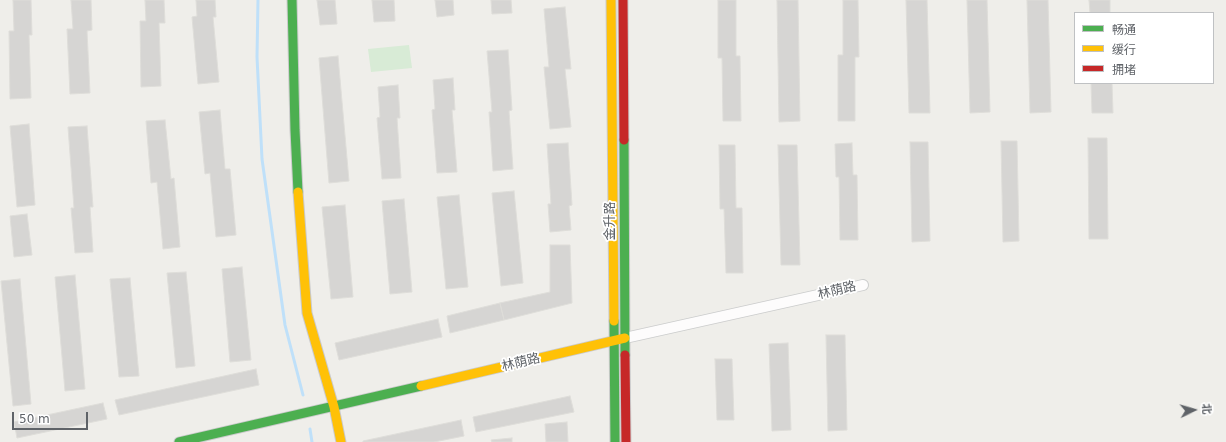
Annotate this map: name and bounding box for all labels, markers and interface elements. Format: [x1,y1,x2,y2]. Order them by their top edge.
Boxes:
legend [1074,12,1214,84]
text: 畅通 [1112,23,1136,37]
text: 缓行 [1112,43,1136,57]
text: 拥堵 [1112,63,1136,77]
street label: 金升路 [603,202,619,240]
street label: 林荫路 [816,279,858,303]
street label: 林荫路 [500,351,542,375]
north arrow [1174,390,1214,430]
text: 北 [1199,403,1213,415]
scale bar [14,404,90,430]
text: 50 m [19,412,50,426]

